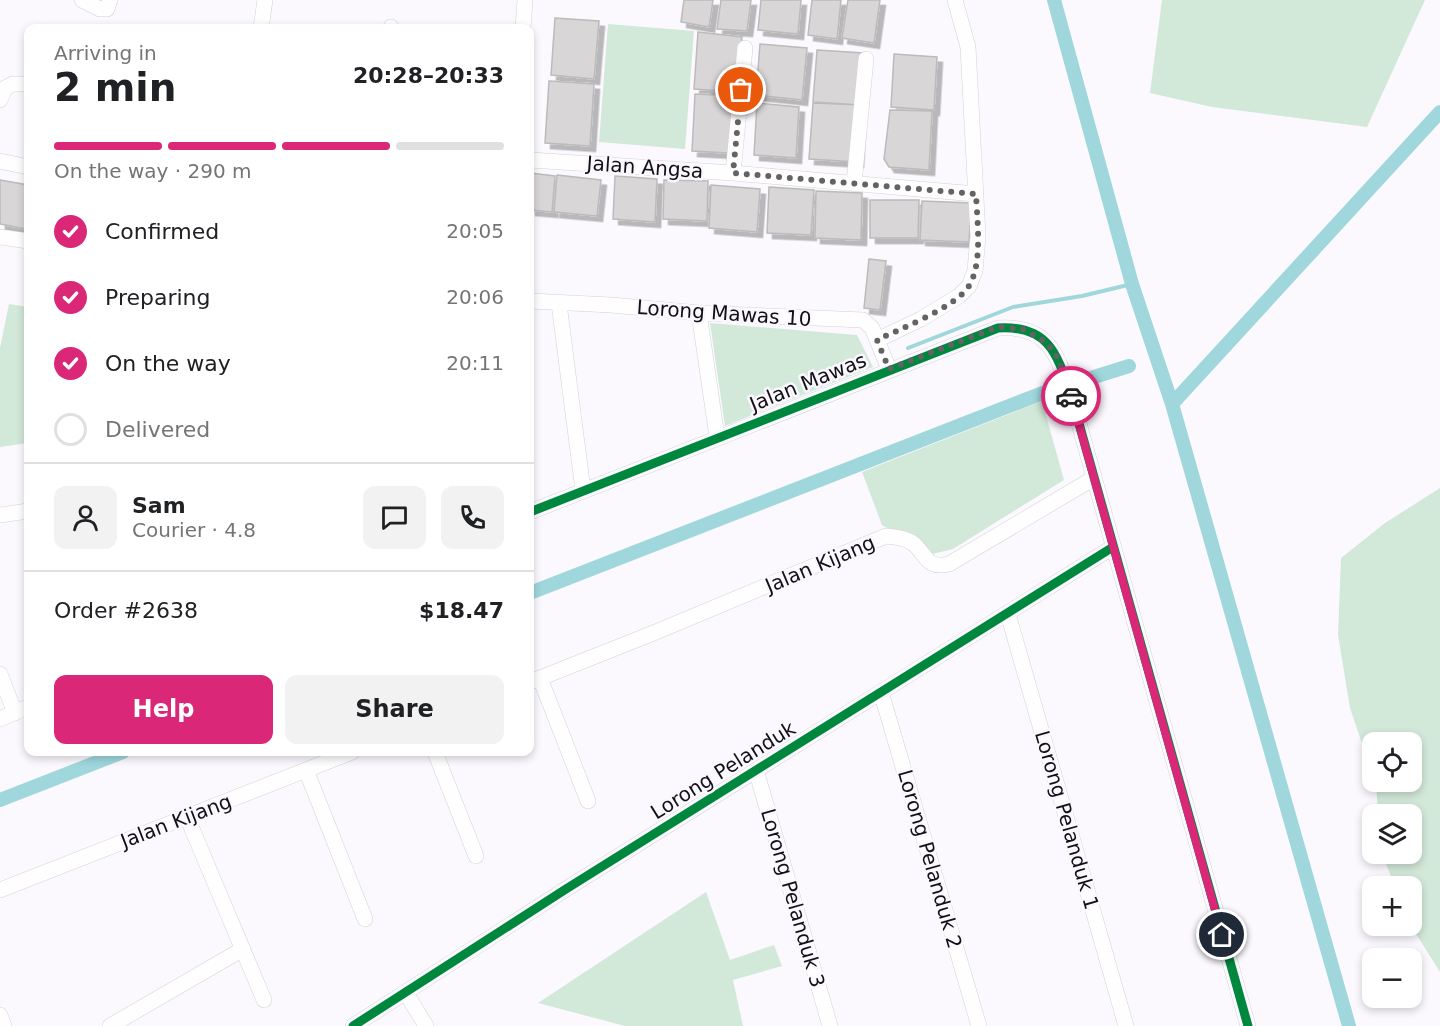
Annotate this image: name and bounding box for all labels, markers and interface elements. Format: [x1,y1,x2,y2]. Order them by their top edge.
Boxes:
text: Arriving in [54,41,157,65]
text: 20:28–20:33 [353,63,504,88]
pin [715,64,766,115]
text: 2 min [54,65,176,110]
icon: bag [724,73,757,106]
street label: Jalan Angsa [584,151,704,183]
text: On the way · 290 m [54,159,252,183]
icon: check [54,215,87,248]
text: Confirmed [105,219,219,244]
text: 20:05 [446,219,504,243]
icon: check [54,281,87,314]
text: Preparing [105,285,211,310]
text: 20:06 [446,285,504,309]
street label: Lorong Mawas 10 [636,295,812,331]
icon: check [54,347,87,380]
street label: Jalan Mawas [744,348,870,417]
text: On the way [105,351,231,376]
text: 20:11 [446,351,504,375]
courier [1041,366,1101,426]
icon: car [1055,380,1088,413]
text: Delivered [105,417,210,442]
button: person [54,486,117,549]
button: chat [363,486,426,549]
button: phone [441,486,504,549]
text: Sam [132,493,186,518]
text: Courier · 4.8 [132,518,256,542]
street label: Jalan Kijang [760,530,878,599]
text: Order #2638 [54,598,198,623]
text: $18.47 [419,598,504,623]
button: Help [54,675,273,744]
button: Share [285,675,504,744]
street label: Lorong Pelanduk [646,716,800,824]
street label: Lorong Pelanduk 1 [1030,728,1104,912]
map controls [1362,732,1422,1008]
button: locate [1362,732,1422,792]
street label: Lorong Pelanduk 2 [893,767,967,951]
street label: Jalan Kijang [115,789,235,854]
button: layers [1362,804,1422,864]
street label: Lorong Pelanduk 3 [756,806,830,990]
button: + [1362,876,1422,936]
pin [1196,909,1247,960]
icon: home [1205,918,1238,951]
button: − [1362,948,1422,1008]

